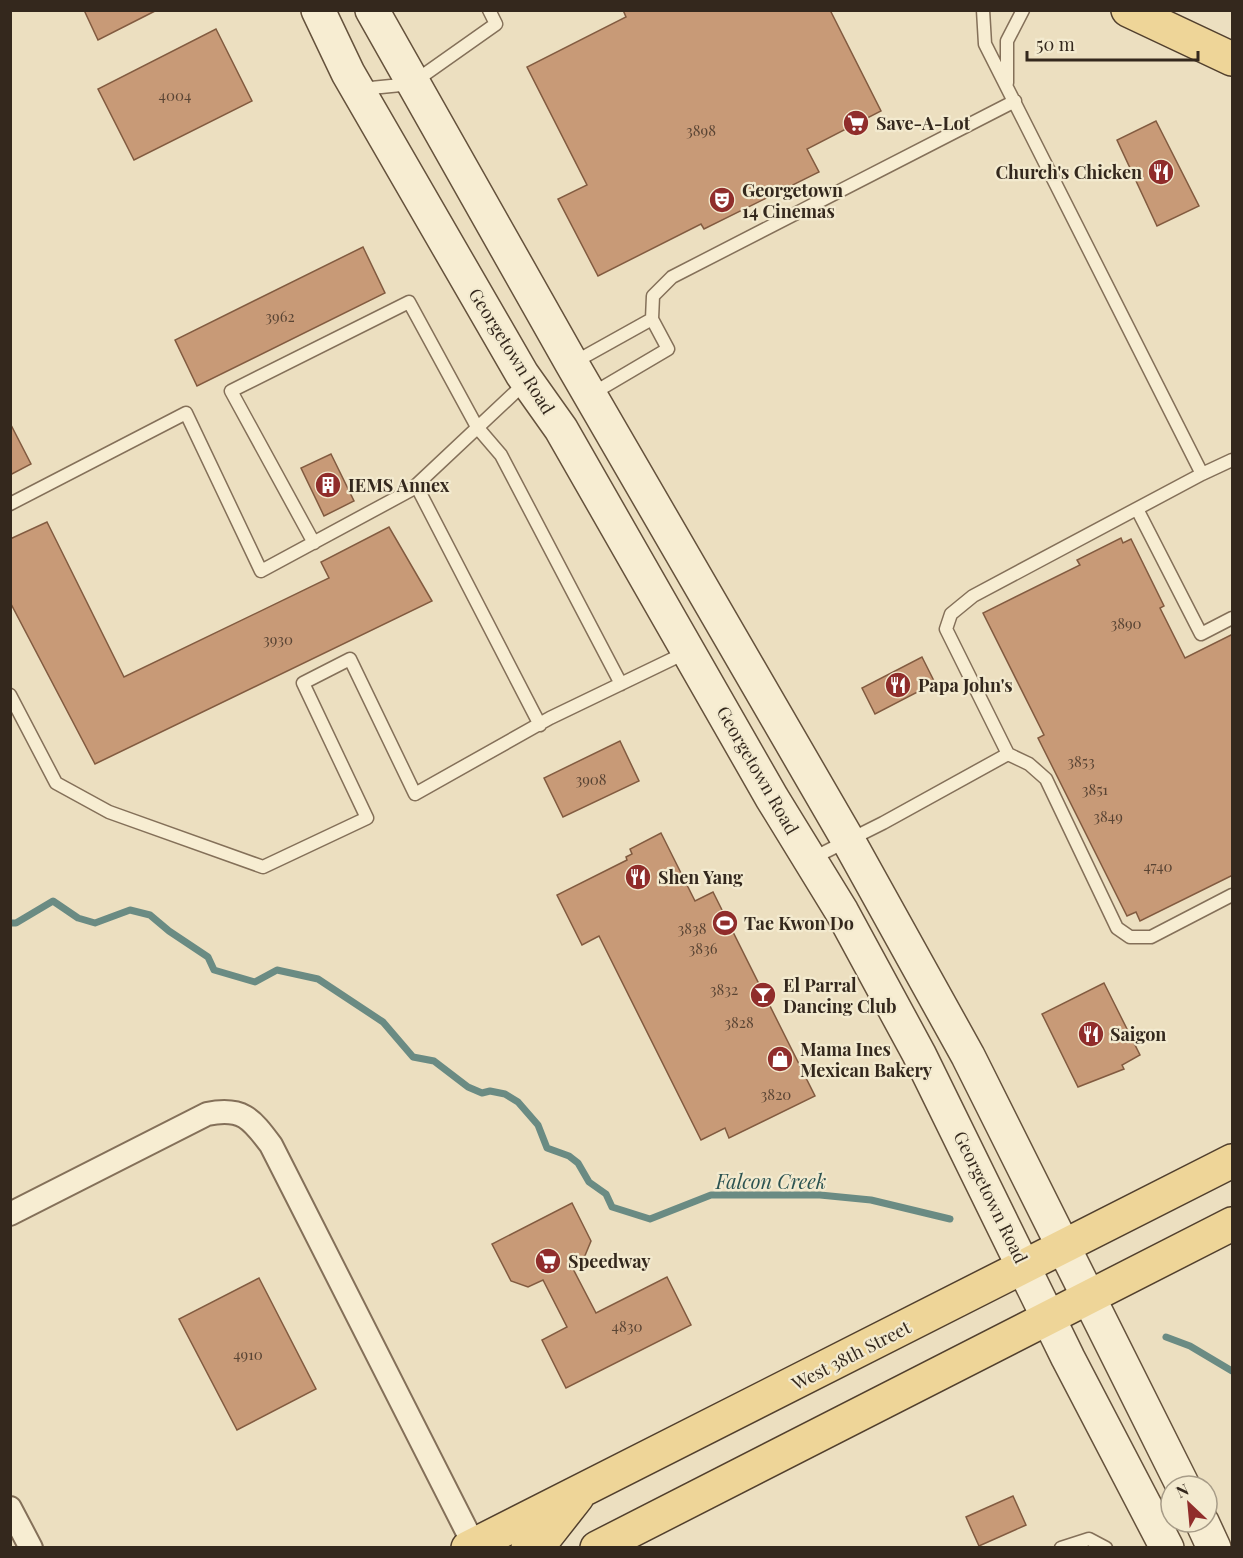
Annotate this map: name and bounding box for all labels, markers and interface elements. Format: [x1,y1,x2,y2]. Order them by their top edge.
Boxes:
scale bar [1027,24,1198,62]
text: 50 m [1036,32,1075,56]
house number: 4004 [159,85,191,105]
supermarket icon: Save-A-Lot [841,108,871,138]
place label: Save-A-Lot [876,111,971,135]
house number: 3898 [686,120,716,140]
restaurant icon: Church's Chicken [1146,157,1176,187]
place label: Church's Chicken [995,160,1142,184]
place label: Georgetown 14 Cinemas [742,178,843,223]
theatre icon: Georgetown 14 Cinemas [707,185,737,215]
street label: Georgetown Road [464,283,561,419]
house number: 3962 [265,306,295,326]
building icon: IEMS Annex [313,470,343,500]
place label: IEMS Annex [348,473,450,497]
house number: 3890 [1110,613,1142,633]
house number: 3930 [263,629,293,649]
restaurant icon: Papa John's [883,670,913,700]
place label: Papa John's [918,673,1013,697]
street label: Georgetown Road [712,702,805,839]
house number: 3853 [1067,751,1095,771]
house number: 3908 [575,769,607,789]
house number: 3851 [1082,779,1109,799]
house number: 3849 [1093,806,1123,826]
house number: 4740 [1143,856,1173,876]
restaurant icon: Shen Yang [623,862,653,892]
place label: Shen Yang [658,865,743,889]
sports icon: Tae Kwon Do [710,908,740,938]
place label: Tae Kwon Do [744,911,854,935]
house number: 3838 [678,918,707,938]
house number: 3836 [689,938,718,958]
place label: El Parral Dancing Club [783,973,897,1018]
house number: 3832 [710,979,738,999]
bar icon: El Parral Dancing Club [748,980,778,1010]
house number: 3828 [724,1012,754,1032]
restaurant icon: Saigon [1076,1019,1106,1049]
place label: Saigon [1110,1022,1166,1046]
place label: Mama Ines Mexican Bakery [800,1037,933,1082]
shop icon: Mama Ines Mexican Bakery [765,1044,795,1074]
house number: 3820 [761,1084,791,1104]
street label: Georgetown Road [949,1127,1034,1268]
water label: Falcon Creek [715,1167,826,1194]
supermarket icon: Speedway [533,1246,563,1276]
place label: Speedway [568,1249,651,1273]
street label: West 38th Street [787,1315,915,1396]
house number: 4830 [612,1316,642,1336]
house number: 4910 [233,1344,263,1364]
north arrow [1159,1474,1219,1534]
text: N [1172,1478,1192,1502]

